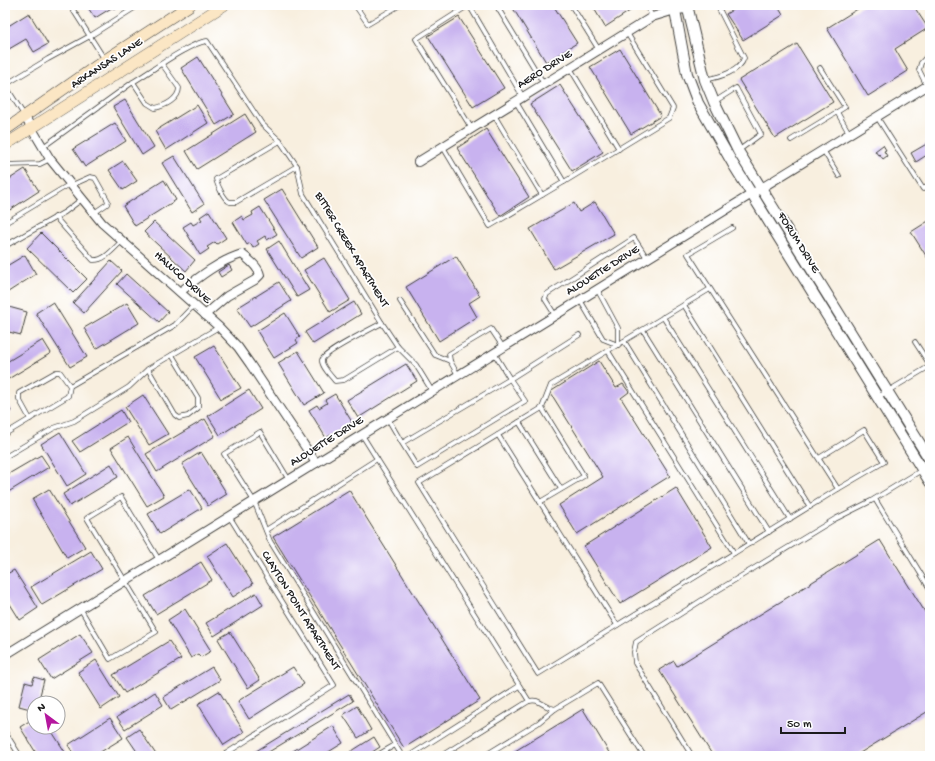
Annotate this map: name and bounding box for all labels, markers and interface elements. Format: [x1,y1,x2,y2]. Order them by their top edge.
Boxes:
street label: ARKANSAS LANE [68,35,146,92]
street label: AERO DRIVE [515,47,575,92]
street label: BITTER CREEK APARTMENT [310,189,392,311]
street label: FORUM DRIVE [773,209,822,276]
street label: ALOUETTE DRIVE [564,243,643,299]
street label: HAWCO DRIVE [151,249,214,308]
street label: ALOUETTE DRIVE [288,414,367,470]
street label: CLAYTON POINT APARTMENT [257,549,343,674]
north arrow [26,695,66,735]
text: N [36,701,48,715]
scale bar [781,709,845,735]
text: 50 m [787,718,812,732]

